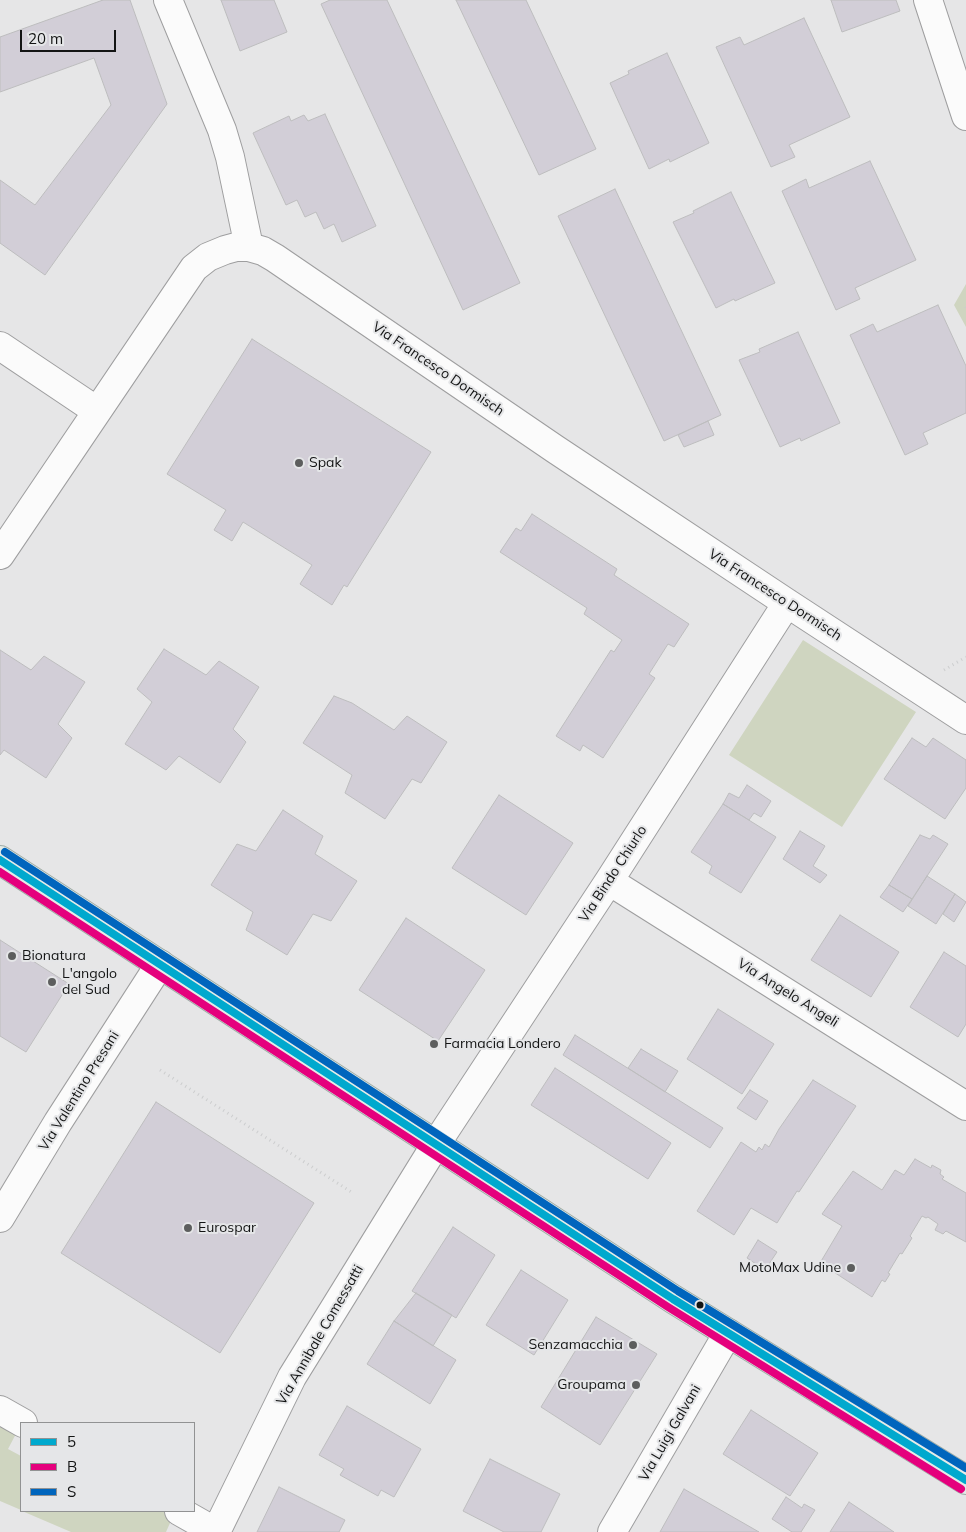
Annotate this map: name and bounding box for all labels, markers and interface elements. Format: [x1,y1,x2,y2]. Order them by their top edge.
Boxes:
scale bar [22,20,119,52]
text: 20 m [28,29,63,48]
street label: Via Francesco Dormisch [369,319,507,419]
place label: Spak [309,455,342,471]
marker: Spak [293,457,305,469]
street label: Via Francesco Dormisch [705,546,845,644]
street label: Via Bindo Chiurlo [575,823,651,925]
place label: Bionatura [22,948,86,964]
marker: Bionatura [6,950,18,962]
street label: Via Angelo Angeli [734,955,842,1031]
place label: L'angolo del Sud [62,966,117,999]
marker: L'angolo del Sud [46,976,58,988]
street label: Via Valentino Presani [35,1028,123,1154]
place label: Farmacia Londero [444,1036,561,1052]
marker: Farmacia Londero [428,1038,440,1050]
place label: Eurospar [198,1220,256,1236]
marker: Eurospar [182,1222,194,1234]
place label: MotoMax Udine [739,1260,841,1276]
street label: Via Annibale Comessatti [273,1262,367,1408]
marker: MotoMax Udine [845,1262,857,1274]
unlabelled marker [695,1300,705,1310]
place label: Senzamacchia [529,1337,623,1353]
marker: Senzamacchia [627,1339,639,1351]
place label: Groupama [557,1377,626,1393]
marker: Groupama [630,1379,642,1391]
street label: Via Luigi Galvani [636,1382,704,1484]
legend [20,1422,195,1512]
text: 5 [67,1432,76,1451]
text: B [67,1457,77,1476]
text: S [67,1482,76,1501]

